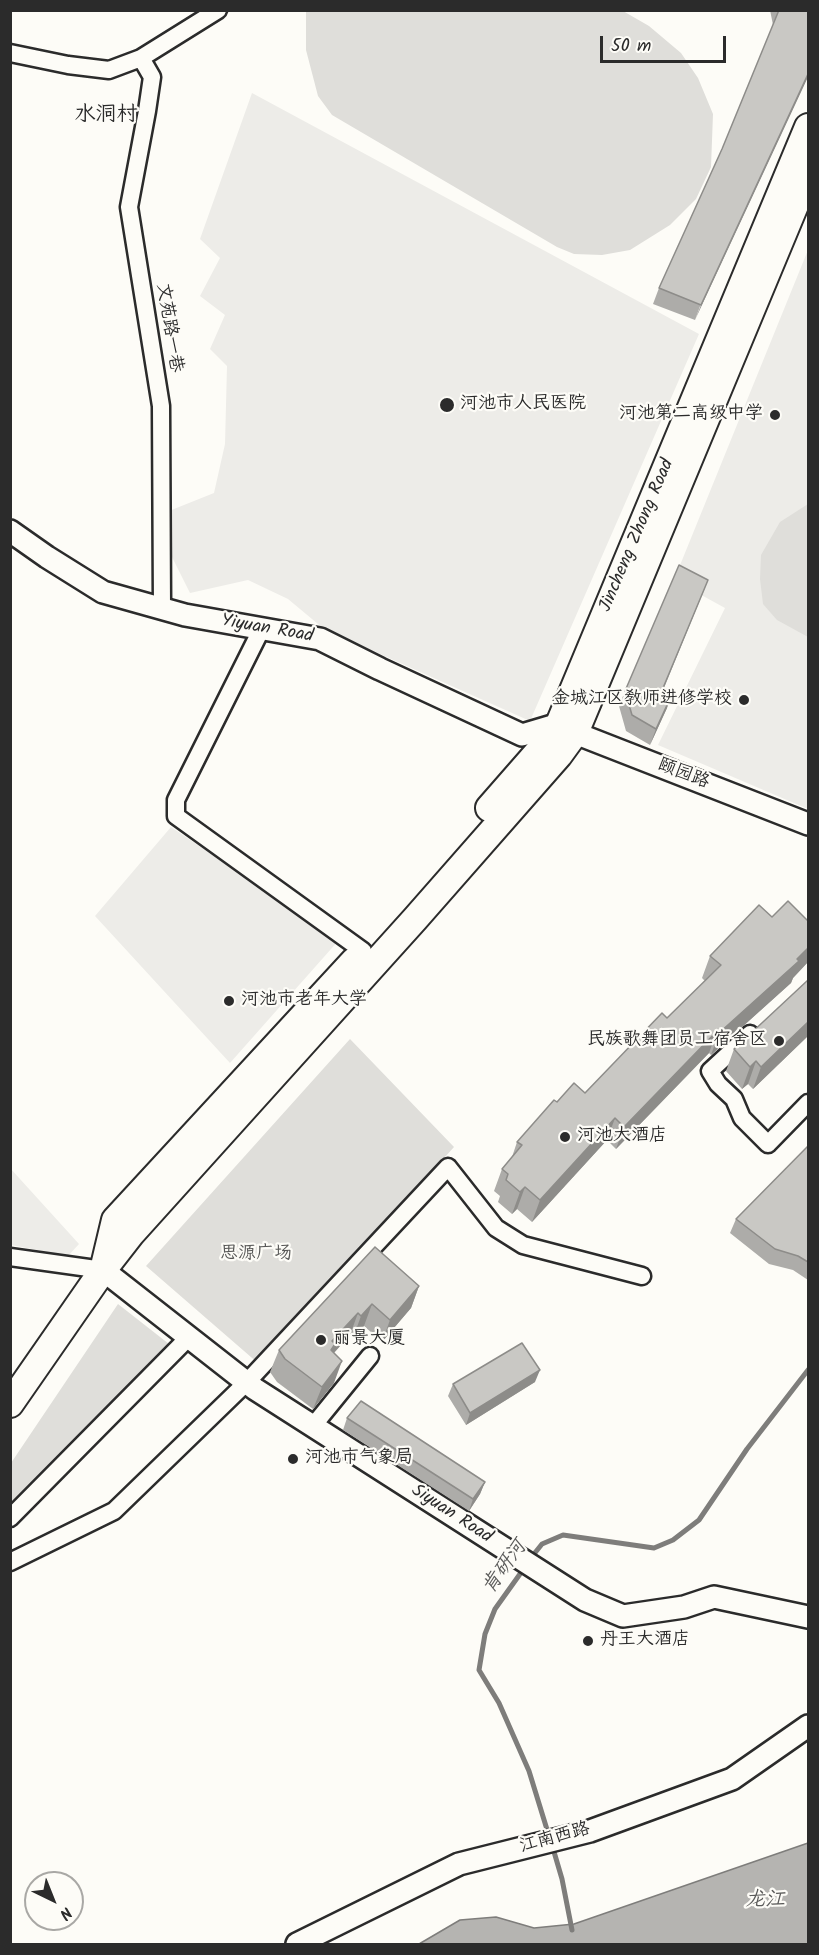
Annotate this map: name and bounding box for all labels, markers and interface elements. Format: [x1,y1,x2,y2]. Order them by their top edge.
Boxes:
scale bar [603,24,729,62]
text: 50 m [611,32,651,61]
district label: 水洞村 [75,103,137,129]
street label: 文苑路一巷 [150,282,186,374]
place label: 河池市人民医院 [460,394,586,416]
marker: 河池市人民医院 [438,396,456,414]
place label: 河池第二高级中学 [619,404,763,426]
marker: 河池第二高级中学 [768,408,782,422]
street label: Jincheng Zhong Road [596,456,680,616]
street label: Yiyuan Road [219,611,315,649]
place label: 金城江区教师进修学校 [552,689,732,711]
marker: 金城江区教师进修学校 [737,693,751,707]
street label: 颐园路 [654,755,712,795]
place label: 河池市老年大学 [241,990,367,1012]
marker: 河池市老年大学 [222,994,236,1008]
place label: 民族歌舞团员工宿舍区 [587,1030,767,1052]
marker: 民族歌舞团员工宿舍区 [772,1034,786,1048]
place label: 河池大酒店 [577,1126,667,1148]
marker: 河池大酒店 [558,1130,572,1144]
park label: 思源广场 [220,1244,292,1266]
place label: 丽景大厦 [333,1329,405,1351]
marker: 丽景大厦 [314,1333,328,1347]
place label: 河池市气象局 [305,1448,413,1470]
marker: 河池市气象局 [286,1452,300,1466]
street label: Siyuan Road [406,1481,496,1549]
water label: 肯研河 [479,1537,533,1599]
place label: 丹王大酒店 [600,1630,690,1652]
marker: 丹王大酒店 [581,1634,595,1648]
street label: 江南西路 [517,1819,593,1859]
north arrow [24,1871,84,1931]
water label: 龙江 [745,1890,785,1914]
text: N [53,1900,77,1926]

